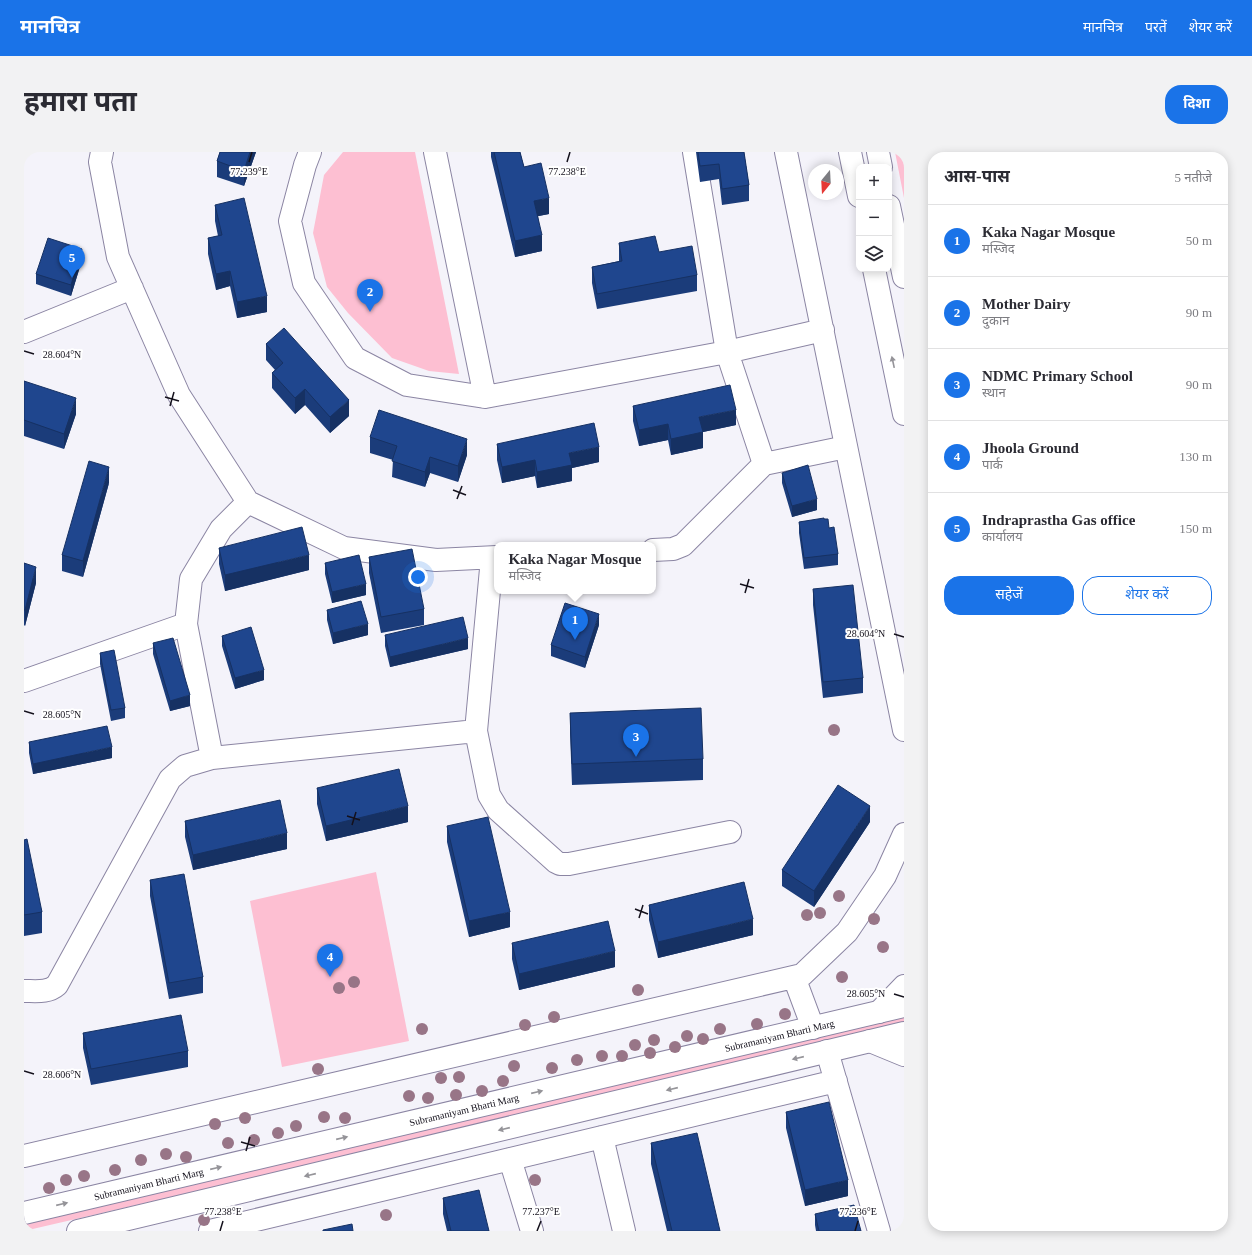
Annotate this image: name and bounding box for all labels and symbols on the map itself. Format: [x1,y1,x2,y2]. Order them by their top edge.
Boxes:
north arrow [808,164,844,200]
text: 77.239°E [230,166,268,177]
text: 77.238°E [548,166,586,177]
pin: 5 [59,245,85,278]
pin: 2 [357,279,383,312]
text: 28.604°N [43,349,81,360]
one-way arrow [890,356,896,368]
your location [408,567,428,587]
pin: 1 [562,607,588,640]
text: 28.604°N [847,628,885,639]
text: 28.605°N [43,709,81,720]
pin: 3 [623,724,649,757]
pin: 4 [317,944,343,977]
text: 28.605°N [847,988,885,999]
street label: Subramaniyam Bharti Marg [724,1017,835,1054]
one-way arrow [792,1056,804,1062]
text: 28.606°N [43,1069,81,1080]
one-way arrow [665,1086,678,1092]
one-way arrow [531,1089,543,1095]
street label: Subramaniyam Bharti Marg [408,1091,520,1128]
one-way arrow [498,1126,511,1132]
one-way arrow [337,1135,349,1141]
one-way arrow [210,1164,222,1170]
street label: Subramaniyam Bharti Marg [93,1165,204,1202]
one-way arrow [304,1173,316,1179]
one-way arrow [56,1200,68,1206]
text: 77.238°E [204,1206,242,1217]
text: 77.237°E [522,1206,560,1217]
text: 77.236°E [839,1206,877,1217]

